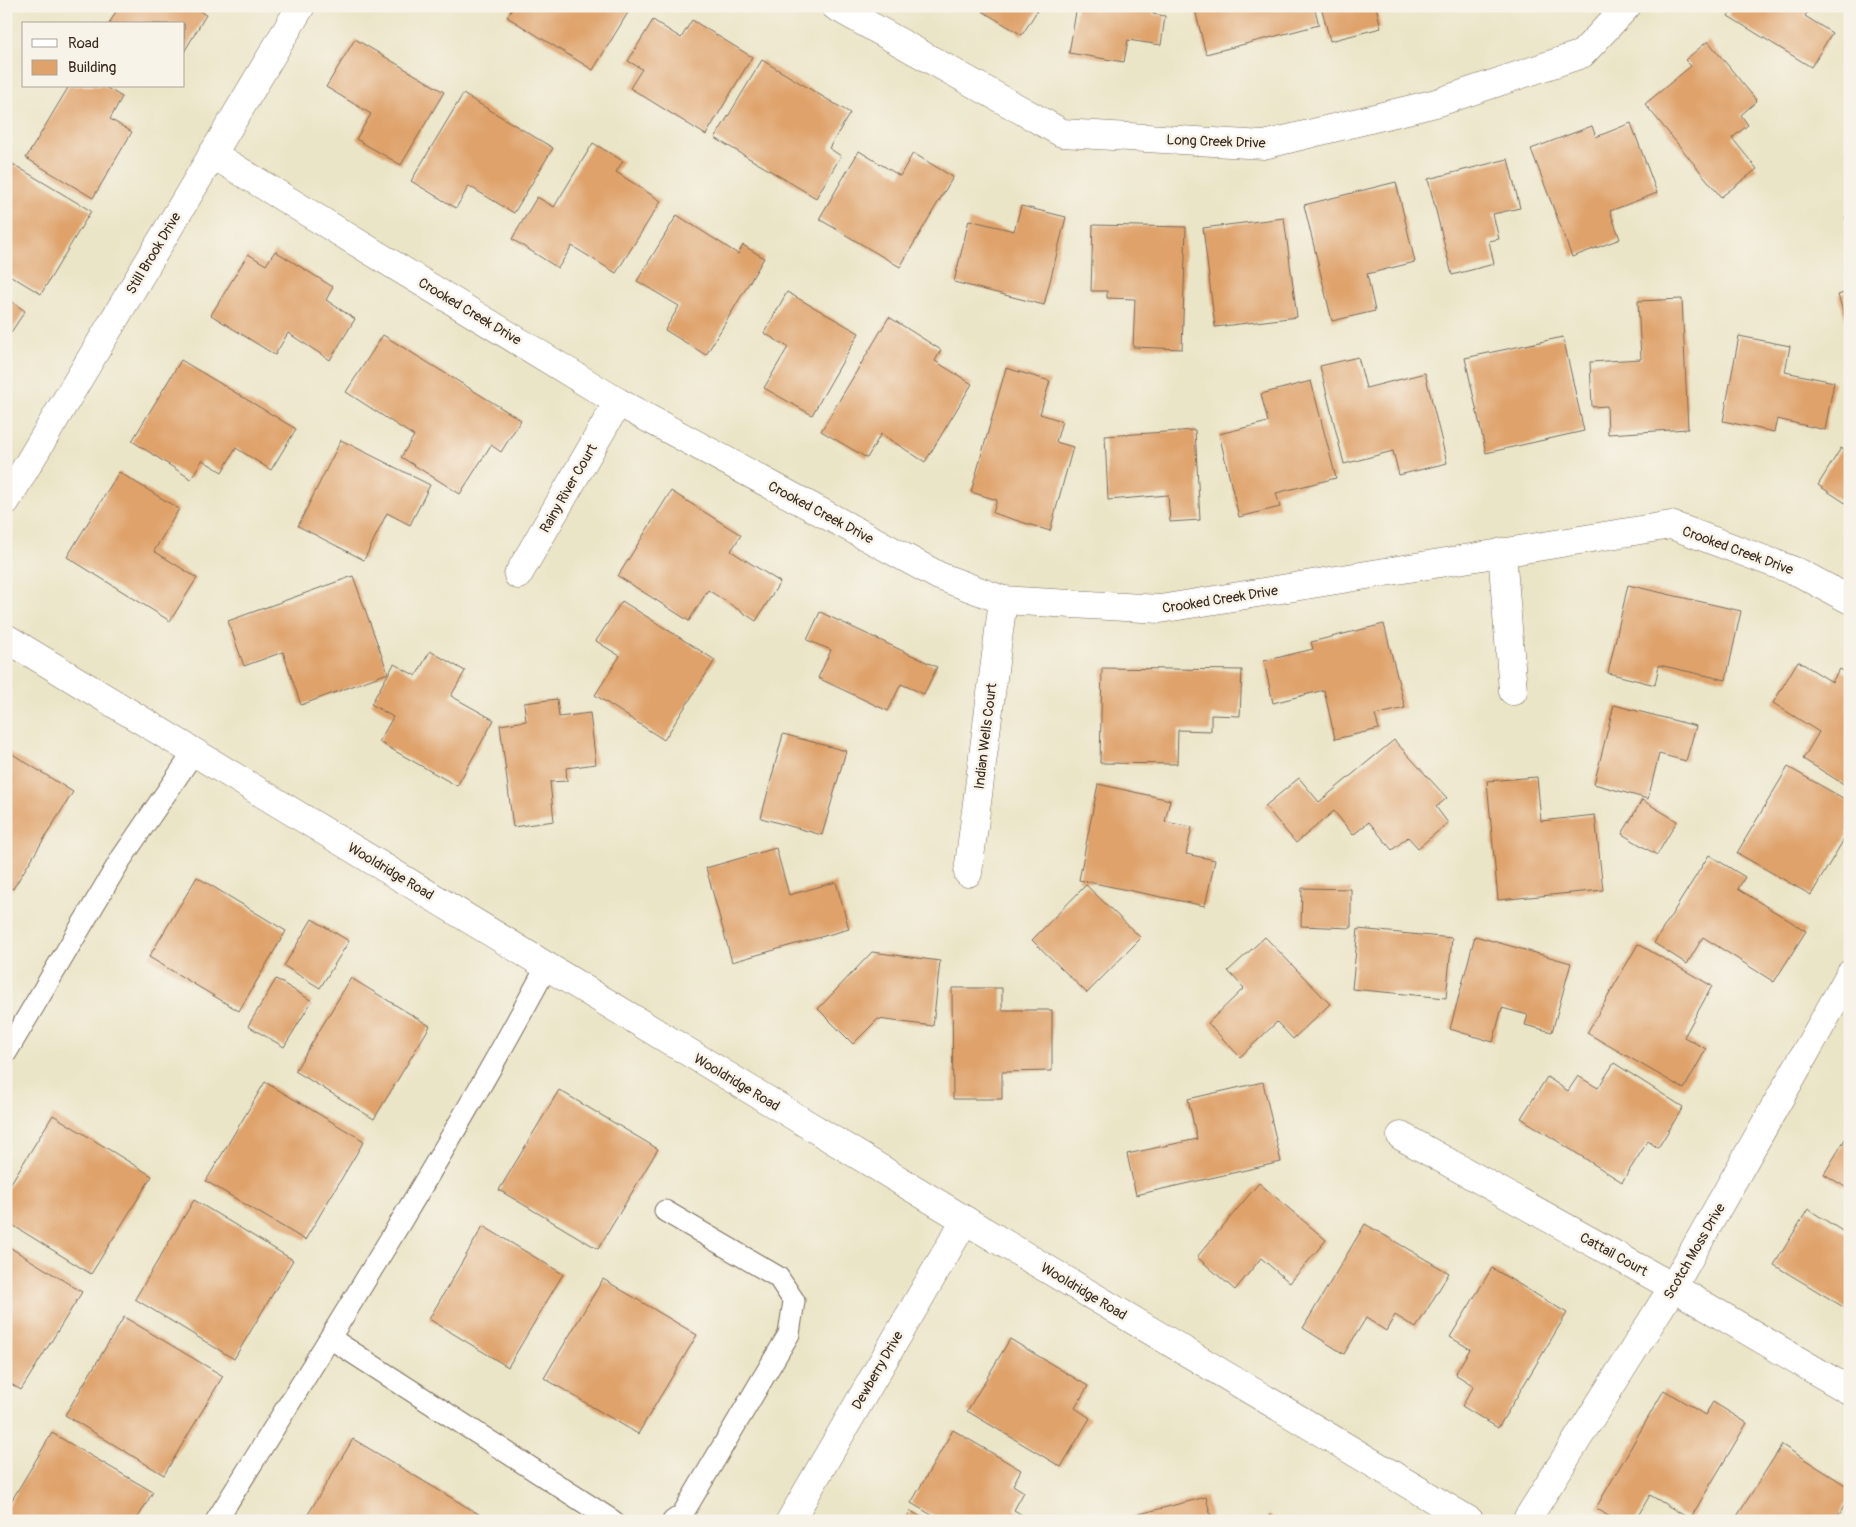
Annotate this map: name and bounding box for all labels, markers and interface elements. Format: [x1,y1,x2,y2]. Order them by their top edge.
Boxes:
legend [22,22,185,88]
text: Road [68,34,99,53]
text: Building [68,58,116,77]
street label: Long Creek Drive [1166,131,1266,152]
street label: Still Brook Drive [122,209,185,297]
street label: Crooked Creek Drive [415,274,524,349]
street label: Rainy River Court [536,441,601,536]
street label: Crooked Creek Drive [765,477,876,547]
street label: Crooked Creek Drive [1680,522,1796,578]
street label: Crooked Creek Drive [1161,582,1279,617]
street label: Indian Wells Court [971,682,1000,790]
street label: Wooldridge Road [345,839,437,904]
street label: Wooldridge Road [691,1050,783,1115]
street label: Scotch Moss Drive [1660,1200,1729,1302]
street label: Cattail Court [1577,1229,1651,1280]
street label: Wooldridge Road [1038,1259,1130,1324]
street label: Dewberry Drive [848,1328,907,1413]

